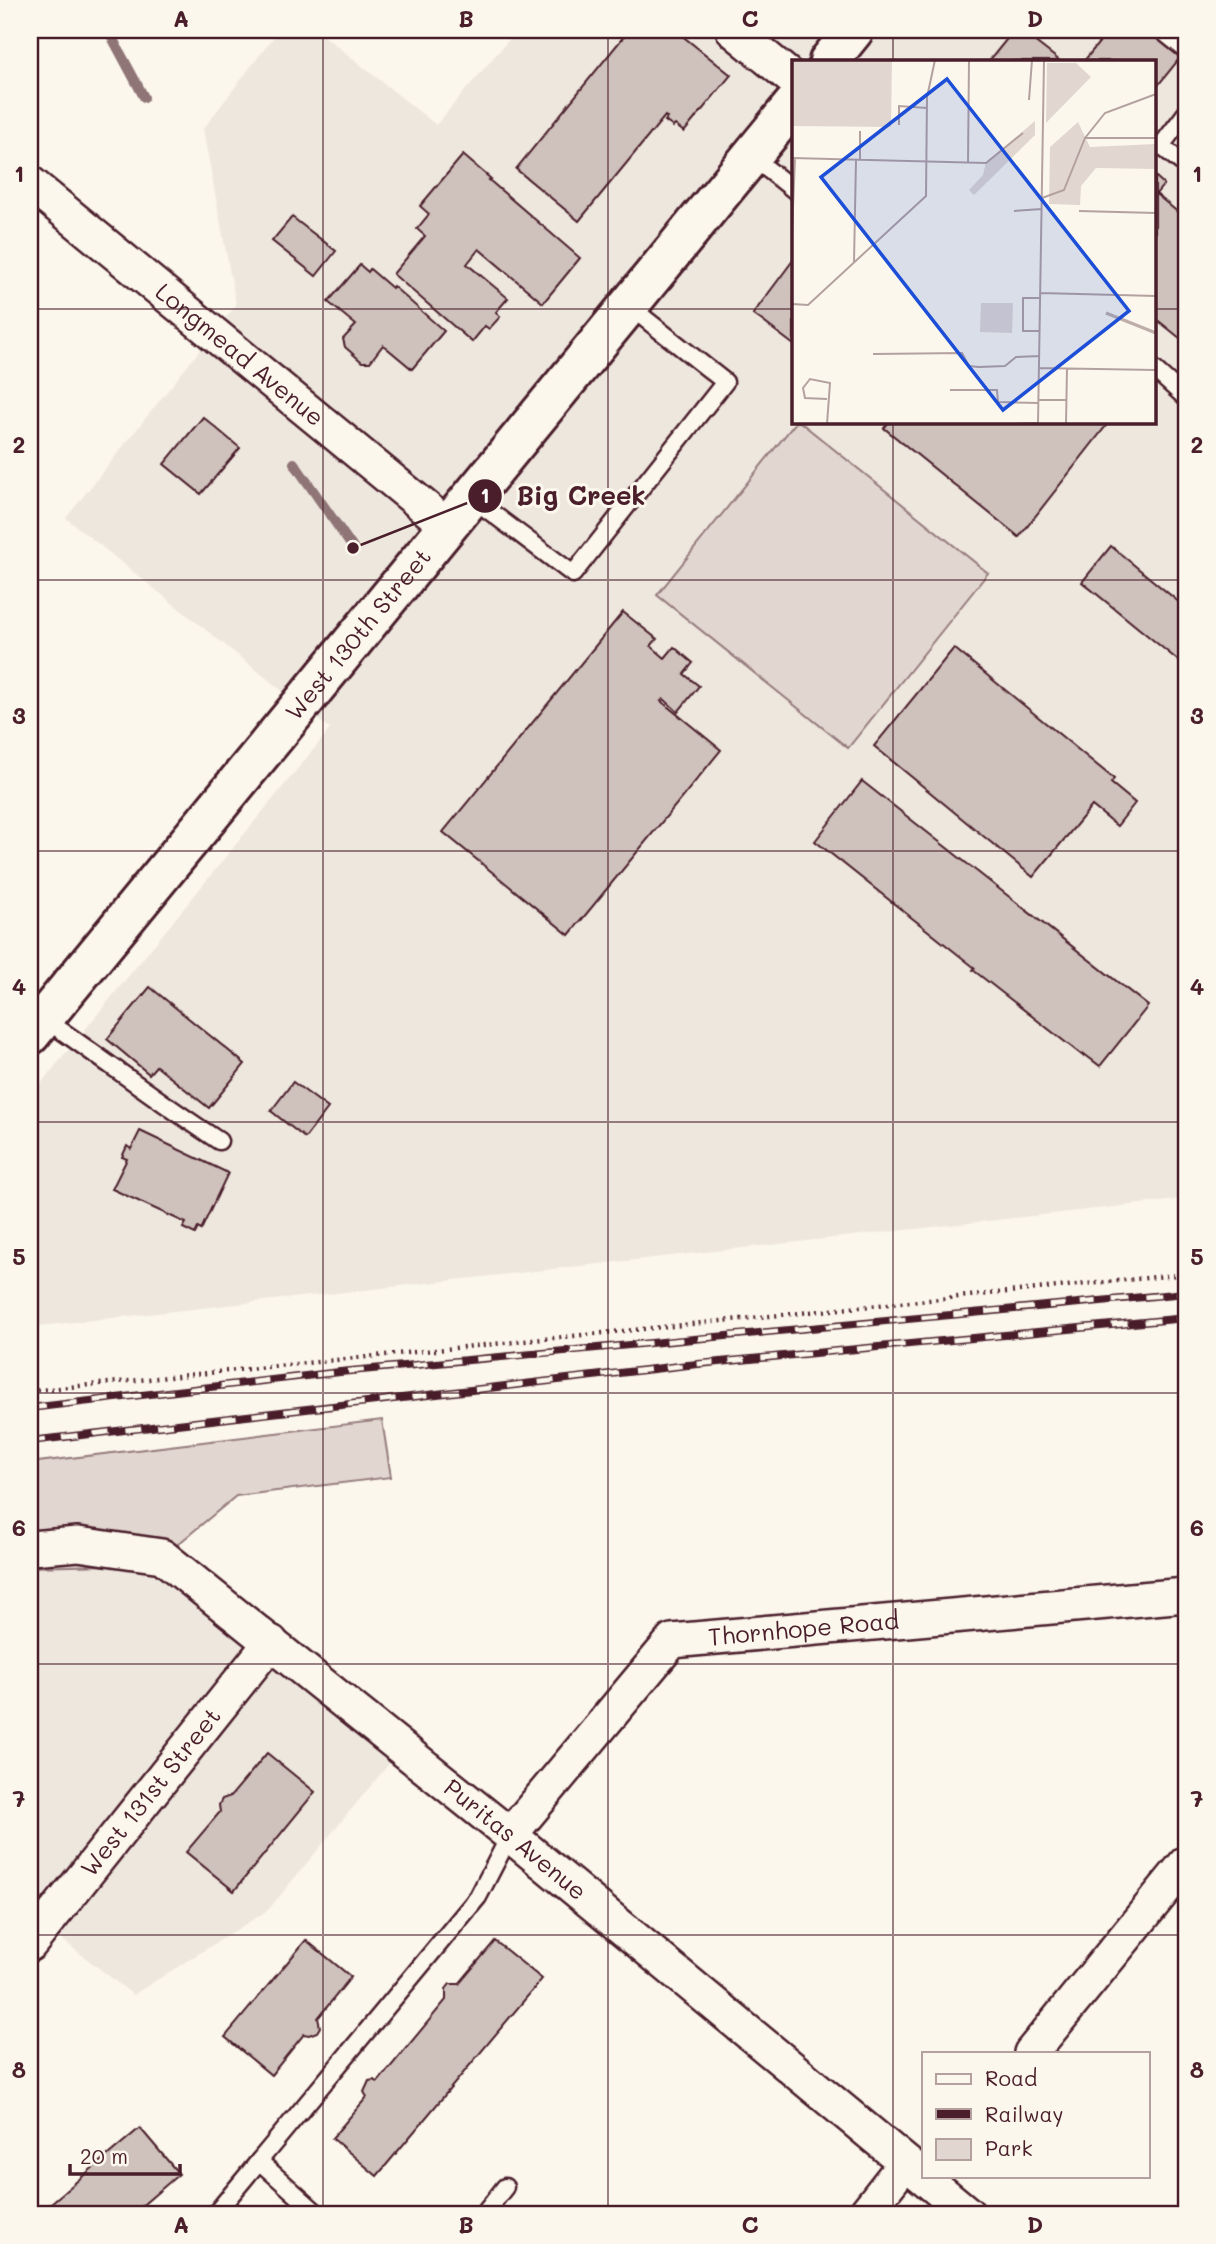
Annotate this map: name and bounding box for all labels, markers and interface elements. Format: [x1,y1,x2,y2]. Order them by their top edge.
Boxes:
text: A [173,3,189,33]
text: B [458,3,474,33]
text: C [741,3,759,33]
text: D [1027,3,1043,33]
inset map [792,60,1156,424]
text: 1 [14,158,24,188]
text: 1 [1192,158,1202,188]
street label: Longmead Avenue [150,276,331,432]
text: 2 [13,429,25,459]
text: 2 [1191,429,1203,459]
callout: Big Creek [467,472,659,519]
text: Big Creek [516,478,646,512]
text: 1 [480,481,490,508]
street label: West 130th Street [278,541,437,726]
text: 3 [12,700,26,730]
text: 3 [1190,700,1204,730]
text: 4 [12,971,26,1001]
text: 4 [1190,971,1204,1001]
text: 5 [12,1241,26,1271]
text: 5 [1190,1241,1204,1271]
text: 6 [12,1512,26,1542]
text: 6 [1190,1512,1204,1542]
street label: Thornhope Road [707,1604,900,1652]
street label: West 131st Street [73,1701,227,1882]
street label: Puritas Avenue [438,1771,594,1906]
text: 7 [13,1783,26,1813]
text: 7 [1191,1783,1204,1813]
legend [922,2052,1150,2178]
text: 8 [12,2054,26,2084]
text: 8 [1190,2054,1204,2084]
text: Road [985,2064,1037,2091]
text: Railway [985,2100,1064,2127]
scale bar [70,2132,180,2176]
text: Park [985,2134,1033,2161]
text: 20 m [80,2142,128,2169]
text: A [173,2209,189,2239]
text: B [458,2209,474,2239]
text: C [741,2209,759,2239]
text: D [1027,2209,1043,2239]

